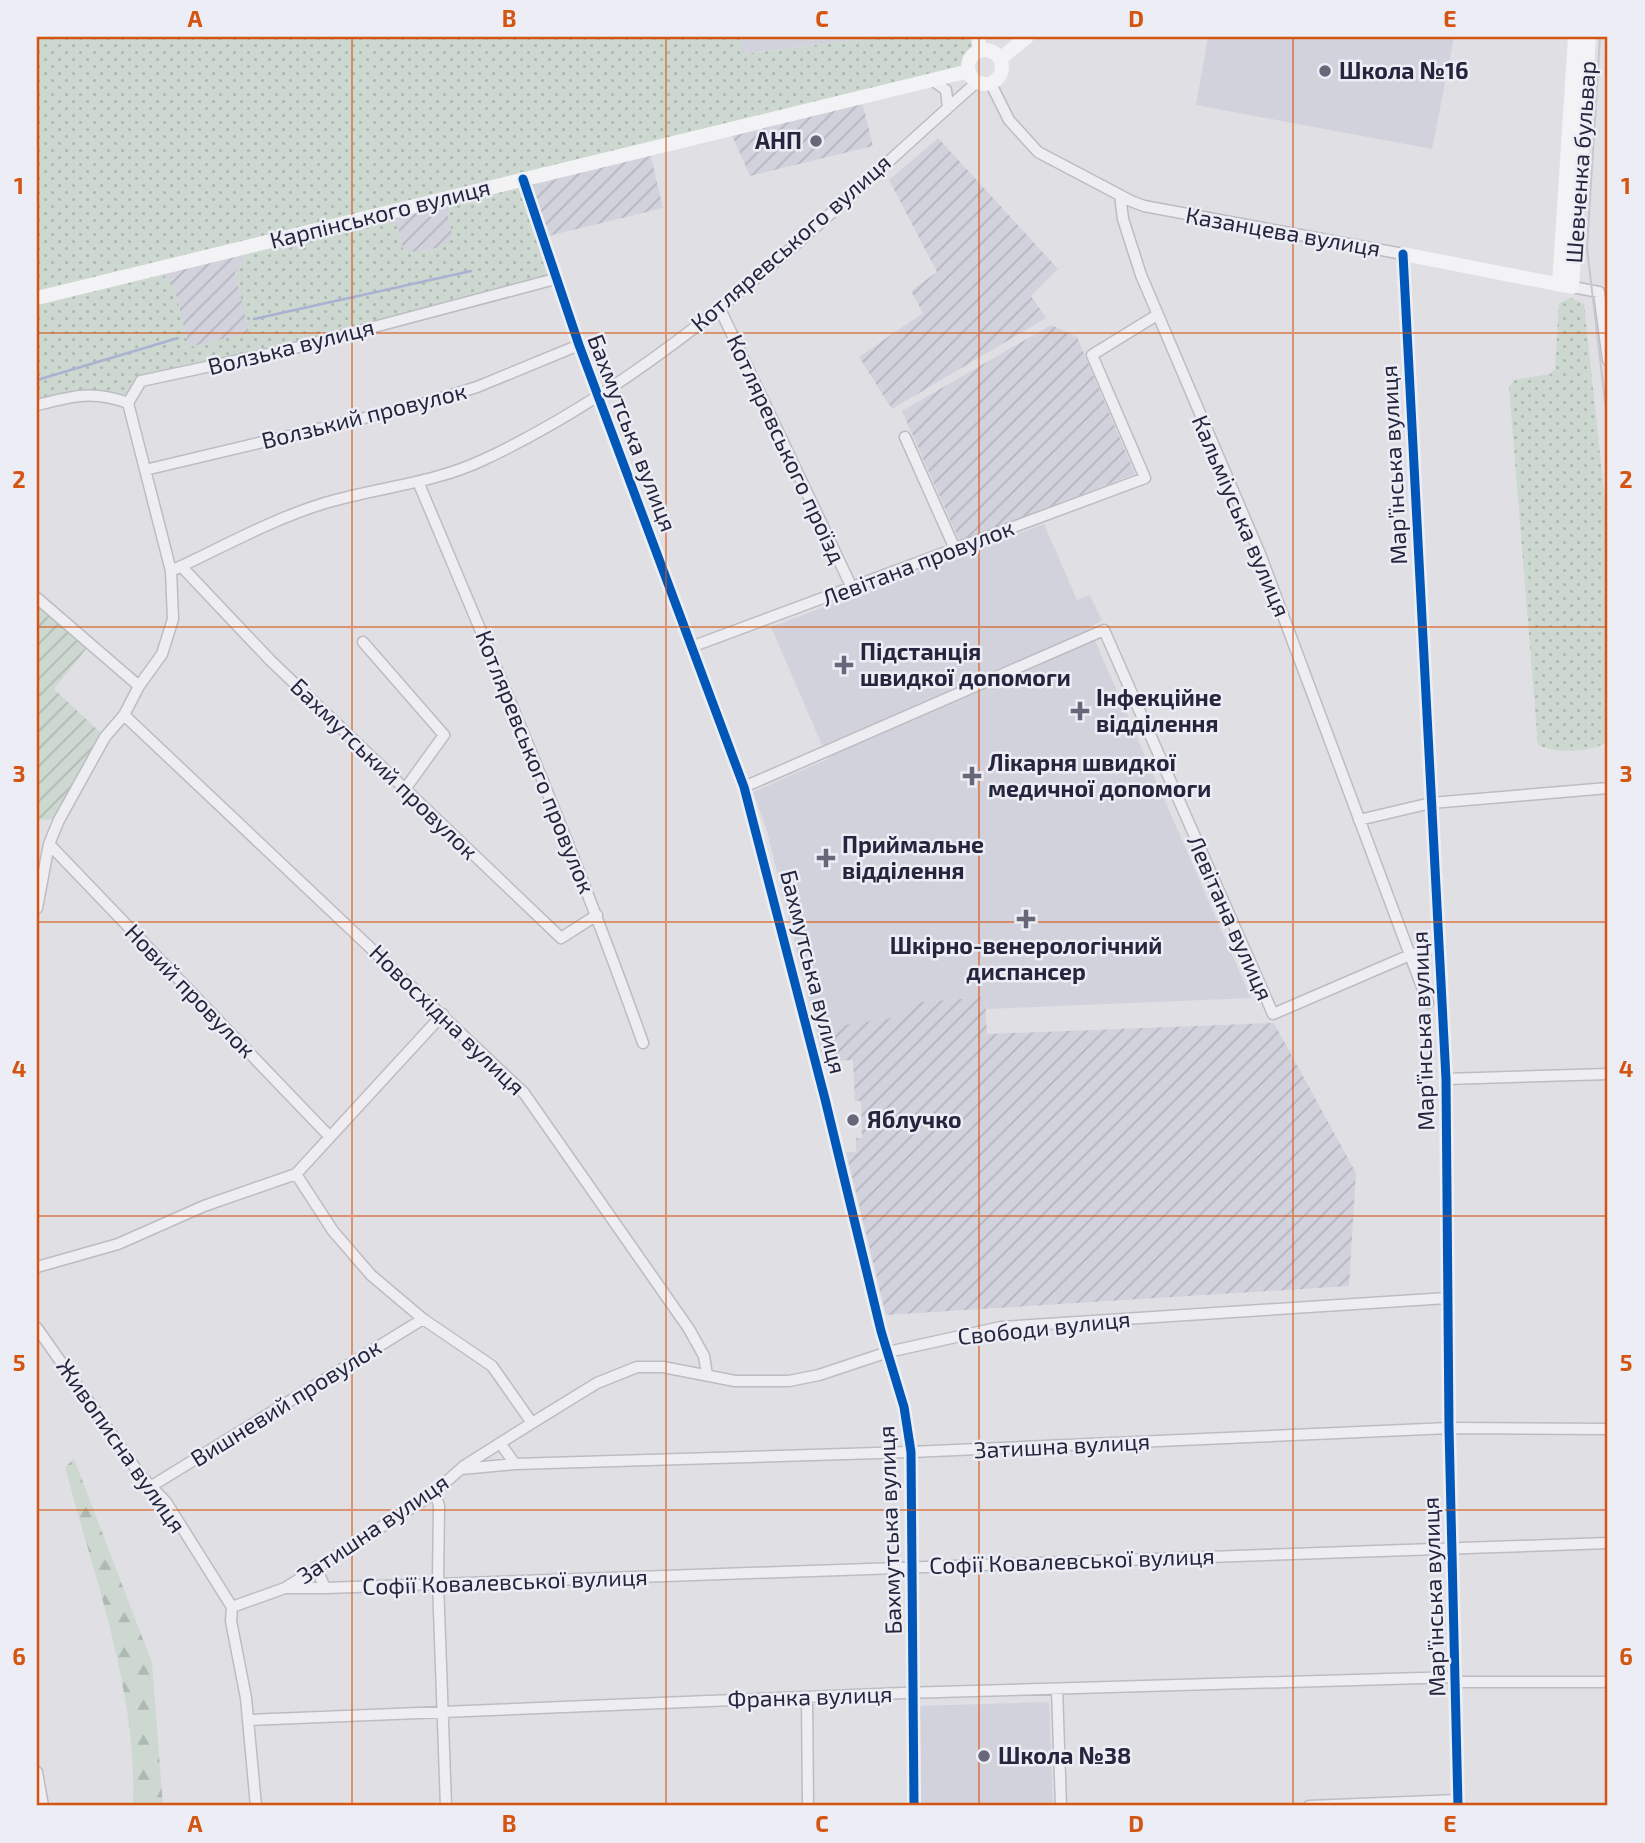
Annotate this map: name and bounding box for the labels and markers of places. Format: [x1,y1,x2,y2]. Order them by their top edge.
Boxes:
place label: Школа №16 [1339,56,1468,84]
marker: Школа №16 [1317,63,1333,79]
place label: АНП [755,126,802,154]
marker: АНП [808,133,824,149]
place label: Підстанція швидкої допомоги [860,637,1071,691]
marker: Підстанція швидкої допомоги [834,655,854,675]
place label: Інфекційне відділення [1096,683,1222,737]
marker: Інфекційне відділення [1070,701,1090,721]
place label: Лікарня швидкої медичної допомоги [988,748,1211,802]
marker: Лікарня швидкої медичної допомоги [962,766,982,786]
place label: Приймальне відділення [842,830,984,884]
marker: Приймальне відділення [816,848,836,868]
marker: Шкірно-венерологічний диспансер [1016,909,1036,929]
place label: Шкірно-венерологічний диспансер [890,931,1162,985]
place label: Яблучко [867,1105,962,1133]
marker: Яблучко [845,1112,861,1128]
place label: Школа №38 [998,1741,1131,1769]
marker: Школа №38 [976,1748,992,1764]

